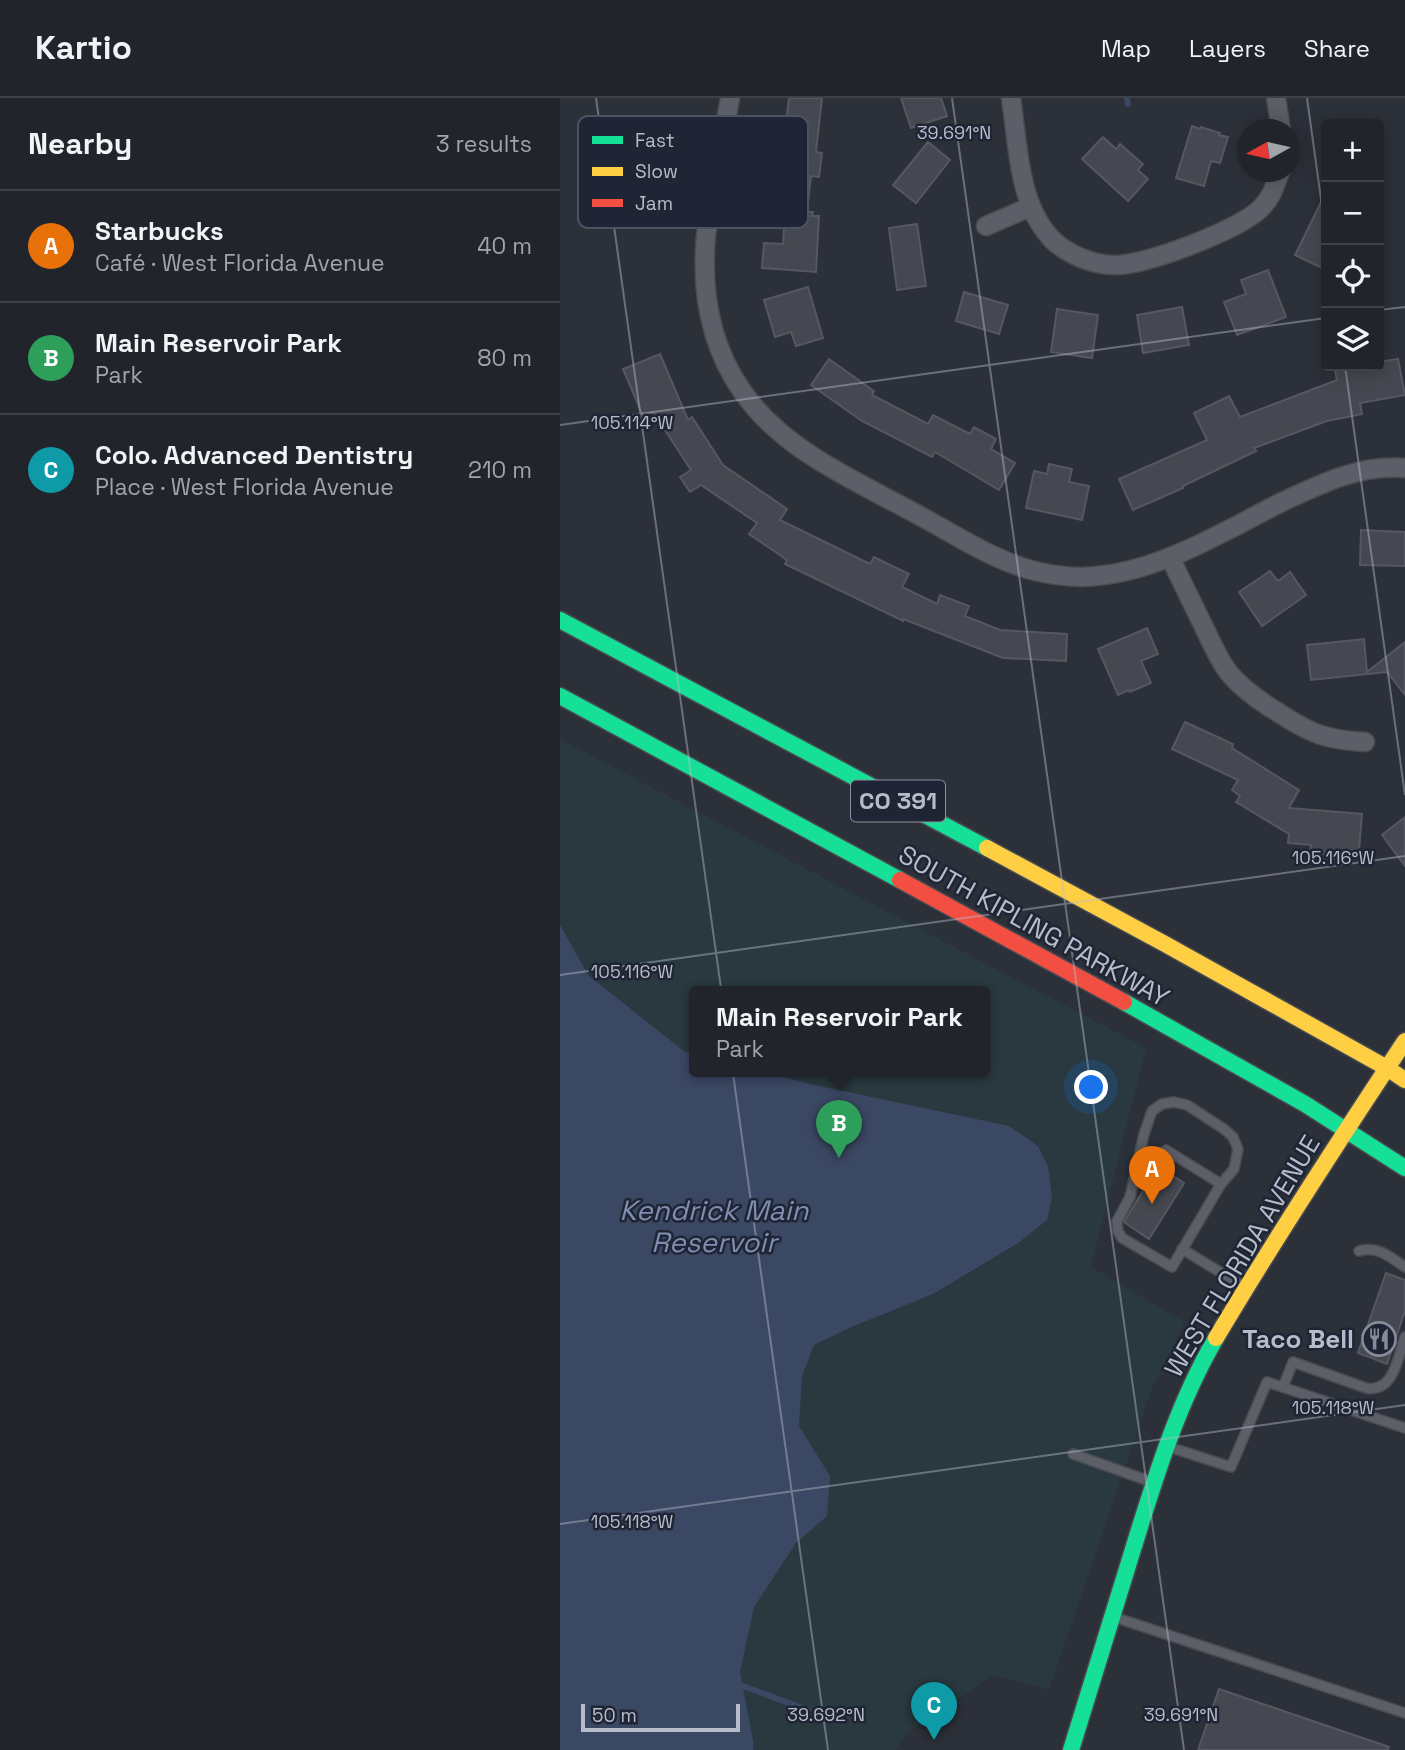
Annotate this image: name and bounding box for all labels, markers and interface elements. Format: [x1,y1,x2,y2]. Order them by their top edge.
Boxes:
text: Kartio [35,27,132,69]
text: Map [1101,33,1151,64]
text: Layers [1189,33,1266,64]
text: Share [1304,33,1370,64]
legend [578,116,808,228]
north arrow [1237,119,1300,182]
map controls [1321,119,1384,371]
button: + [1321,119,1384,182]
text: 39.691°N [917,121,991,144]
text: Nearby [28,124,132,163]
text: Fast [635,128,675,153]
text: 3 results [436,129,532,159]
text: Slow [635,159,678,184]
button: − [1321,182,1384,245]
text: Jam [635,191,673,216]
text: Starbucks [95,214,224,248]
text: A [44,231,58,261]
text: 40 m [477,231,532,261]
button: locate [1321,245,1384,308]
text: Café · West Florida Avenue [95,248,385,278]
button: layers [1321,308,1384,371]
text: Main Reservoir Park [95,326,342,360]
text: B [43,343,59,373]
text: 80 m [477,343,532,373]
text: Park [95,360,143,390]
text: 105.114°W [591,411,674,434]
text: Colo. Advanced Dentistry [95,438,413,472]
text: C [44,455,58,485]
text: 210 m [468,455,532,485]
text: Place · West Florida Avenue [95,472,394,502]
road number: CO 391 [851,780,945,822]
street label: SOUTH KIPLING PARKWAY [893,837,1175,1015]
text: 105.116°W [1292,846,1374,869]
text: 105.116°W [591,960,673,983]
popup [689,986,990,1077]
text: Main Reservoir Park [716,1000,963,1034]
text: Park [716,1034,764,1064]
your location [1074,1070,1108,1104]
pin: B [816,1100,862,1158]
street label: WEST FLORIDA AVENUE [1156,1129,1328,1383]
pin: A [1129,1146,1175,1204]
water label: Kendrick Main Reservoir [619,1192,809,1260]
restaurant icon: Taco Bell [1360,1320,1398,1358]
place label: Taco Bell [1242,1322,1354,1356]
text: 105.118°W [1292,1396,1375,1419]
text: 105.118°W [591,1510,674,1533]
pin: C [911,1682,957,1740]
scale bar [581,1701,740,1733]
text: 50 m [592,1703,637,1728]
text: 39.692°N [787,1703,865,1726]
text: 39.691°N [1144,1703,1218,1726]

